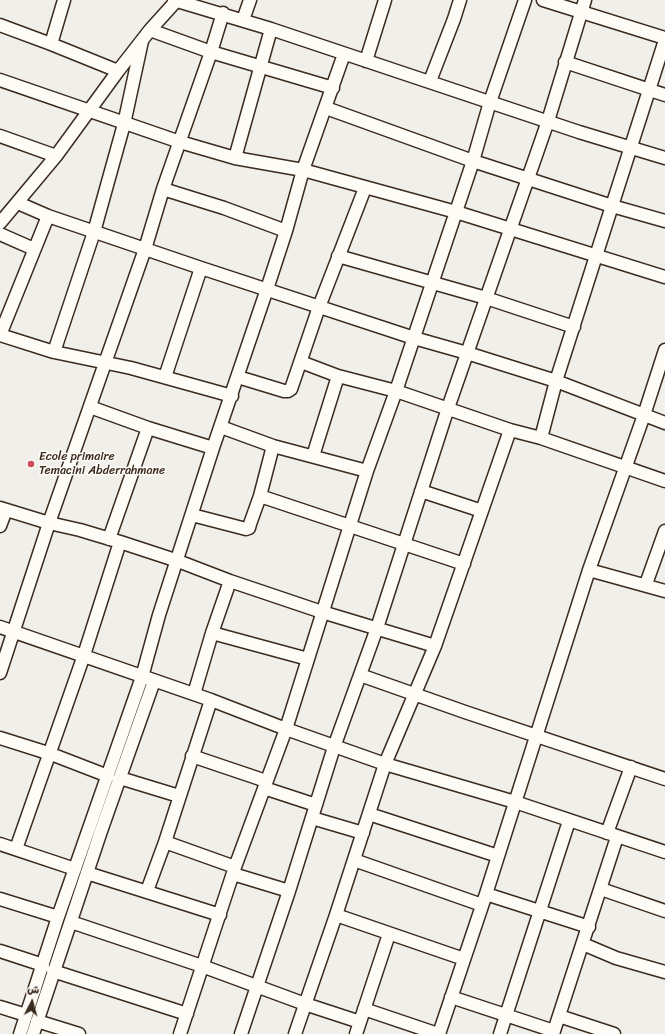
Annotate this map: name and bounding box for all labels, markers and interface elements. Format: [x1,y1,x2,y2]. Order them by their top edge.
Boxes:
place label: Ecole primaire Temacini Abderrahmane [39,450,165,478]
marker: Ecole primaire Temacini Abderrahmane [26,459,36,469]
text: ش [26,979,40,1000]
north arrow [12,982,52,1022]

